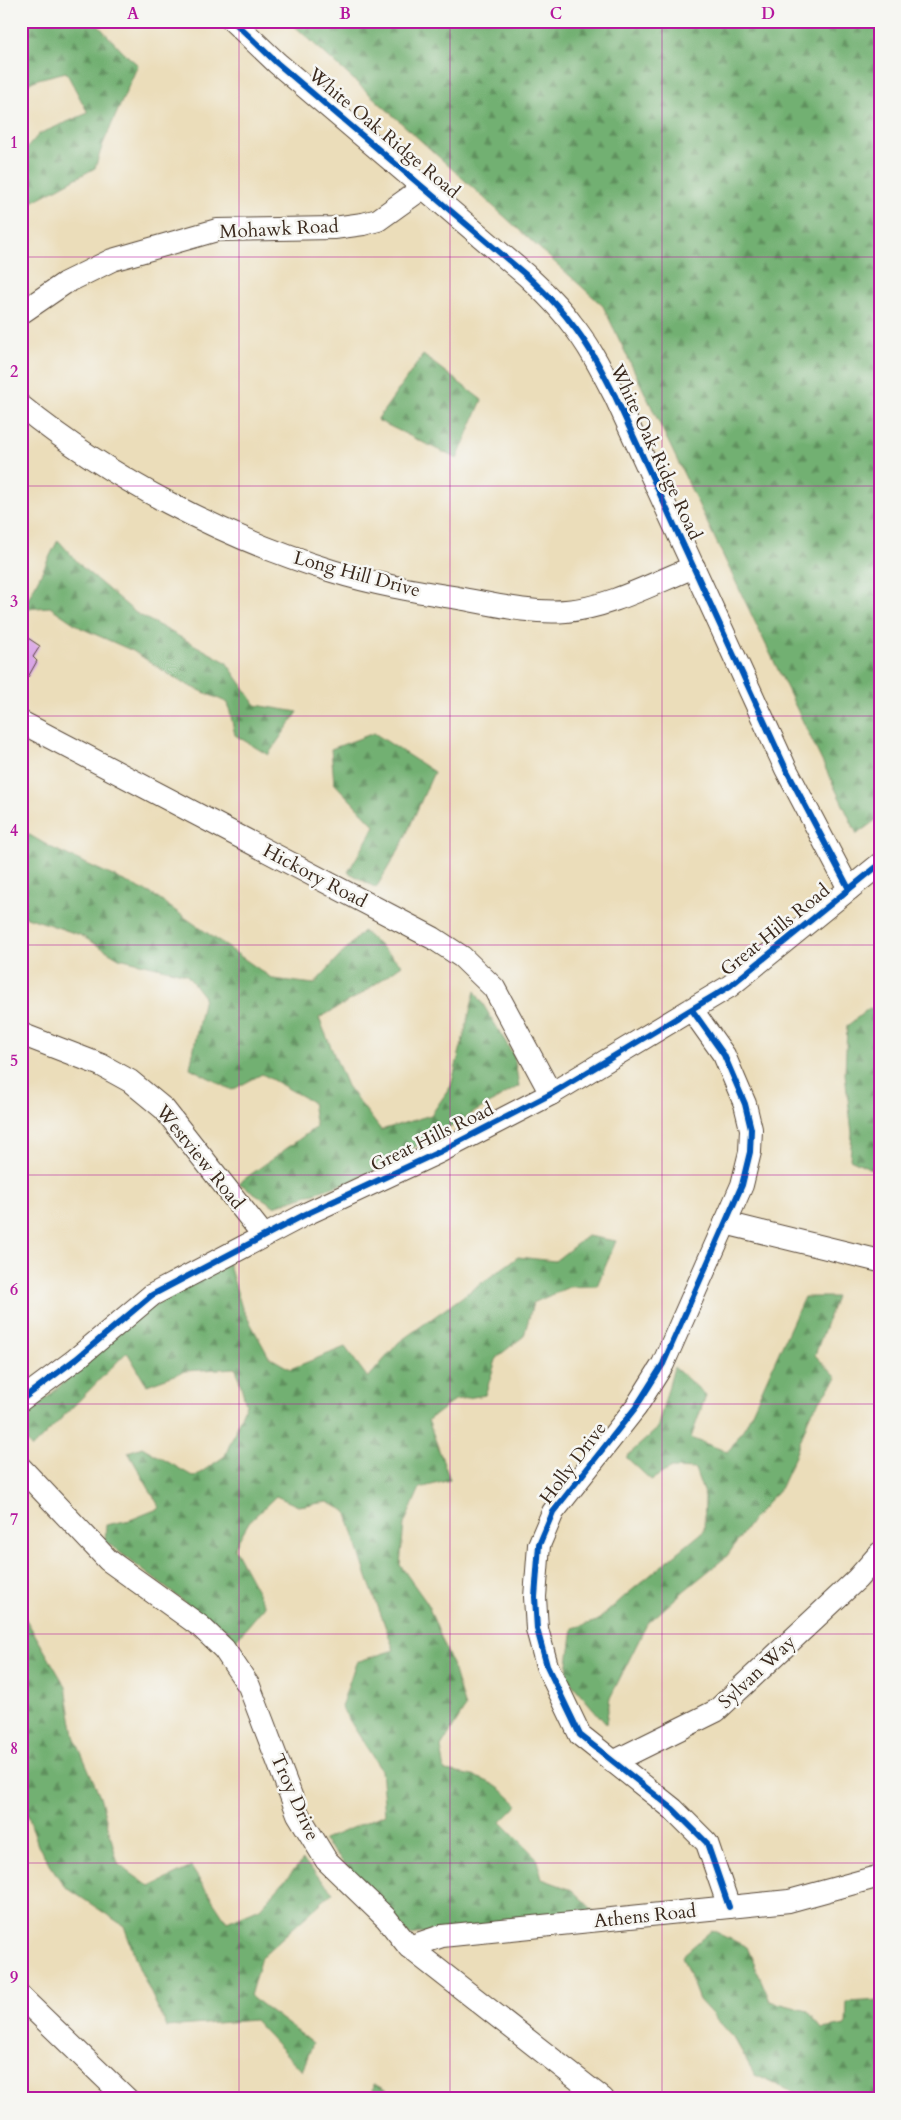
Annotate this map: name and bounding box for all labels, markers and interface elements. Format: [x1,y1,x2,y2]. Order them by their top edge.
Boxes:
text: A [127,3,139,25]
text: B [339,3,351,25]
text: C [550,3,562,25]
text: D [761,3,775,25]
street label: White Oak Ridge Road [302,61,466,204]
text: 1 [10,132,18,154]
street label: Mohawk Road [219,213,339,245]
street label: White Oak Ridge Road [603,359,708,544]
text: 2 [10,361,18,383]
street label: Long Hill Drive [291,545,423,603]
text: 3 [10,591,18,613]
text: 4 [10,820,18,842]
street label: Hickory Road [258,838,372,914]
street label: Great Hills Road [715,878,835,982]
text: 5 [10,1050,18,1072]
street label: Great Hills Road [366,1096,498,1178]
street label: Westview Road [149,1098,250,1215]
text: 6 [10,1279,18,1301]
street label: Holly Drive [533,1416,613,1510]
text: 7 [10,1509,18,1531]
street label: Sylvan Way [713,1629,801,1715]
text: 8 [10,1738,18,1760]
street label: Troy Drive [264,1750,326,1844]
street label: Athens Road [593,1898,697,1934]
text: 9 [10,1967,18,1989]

